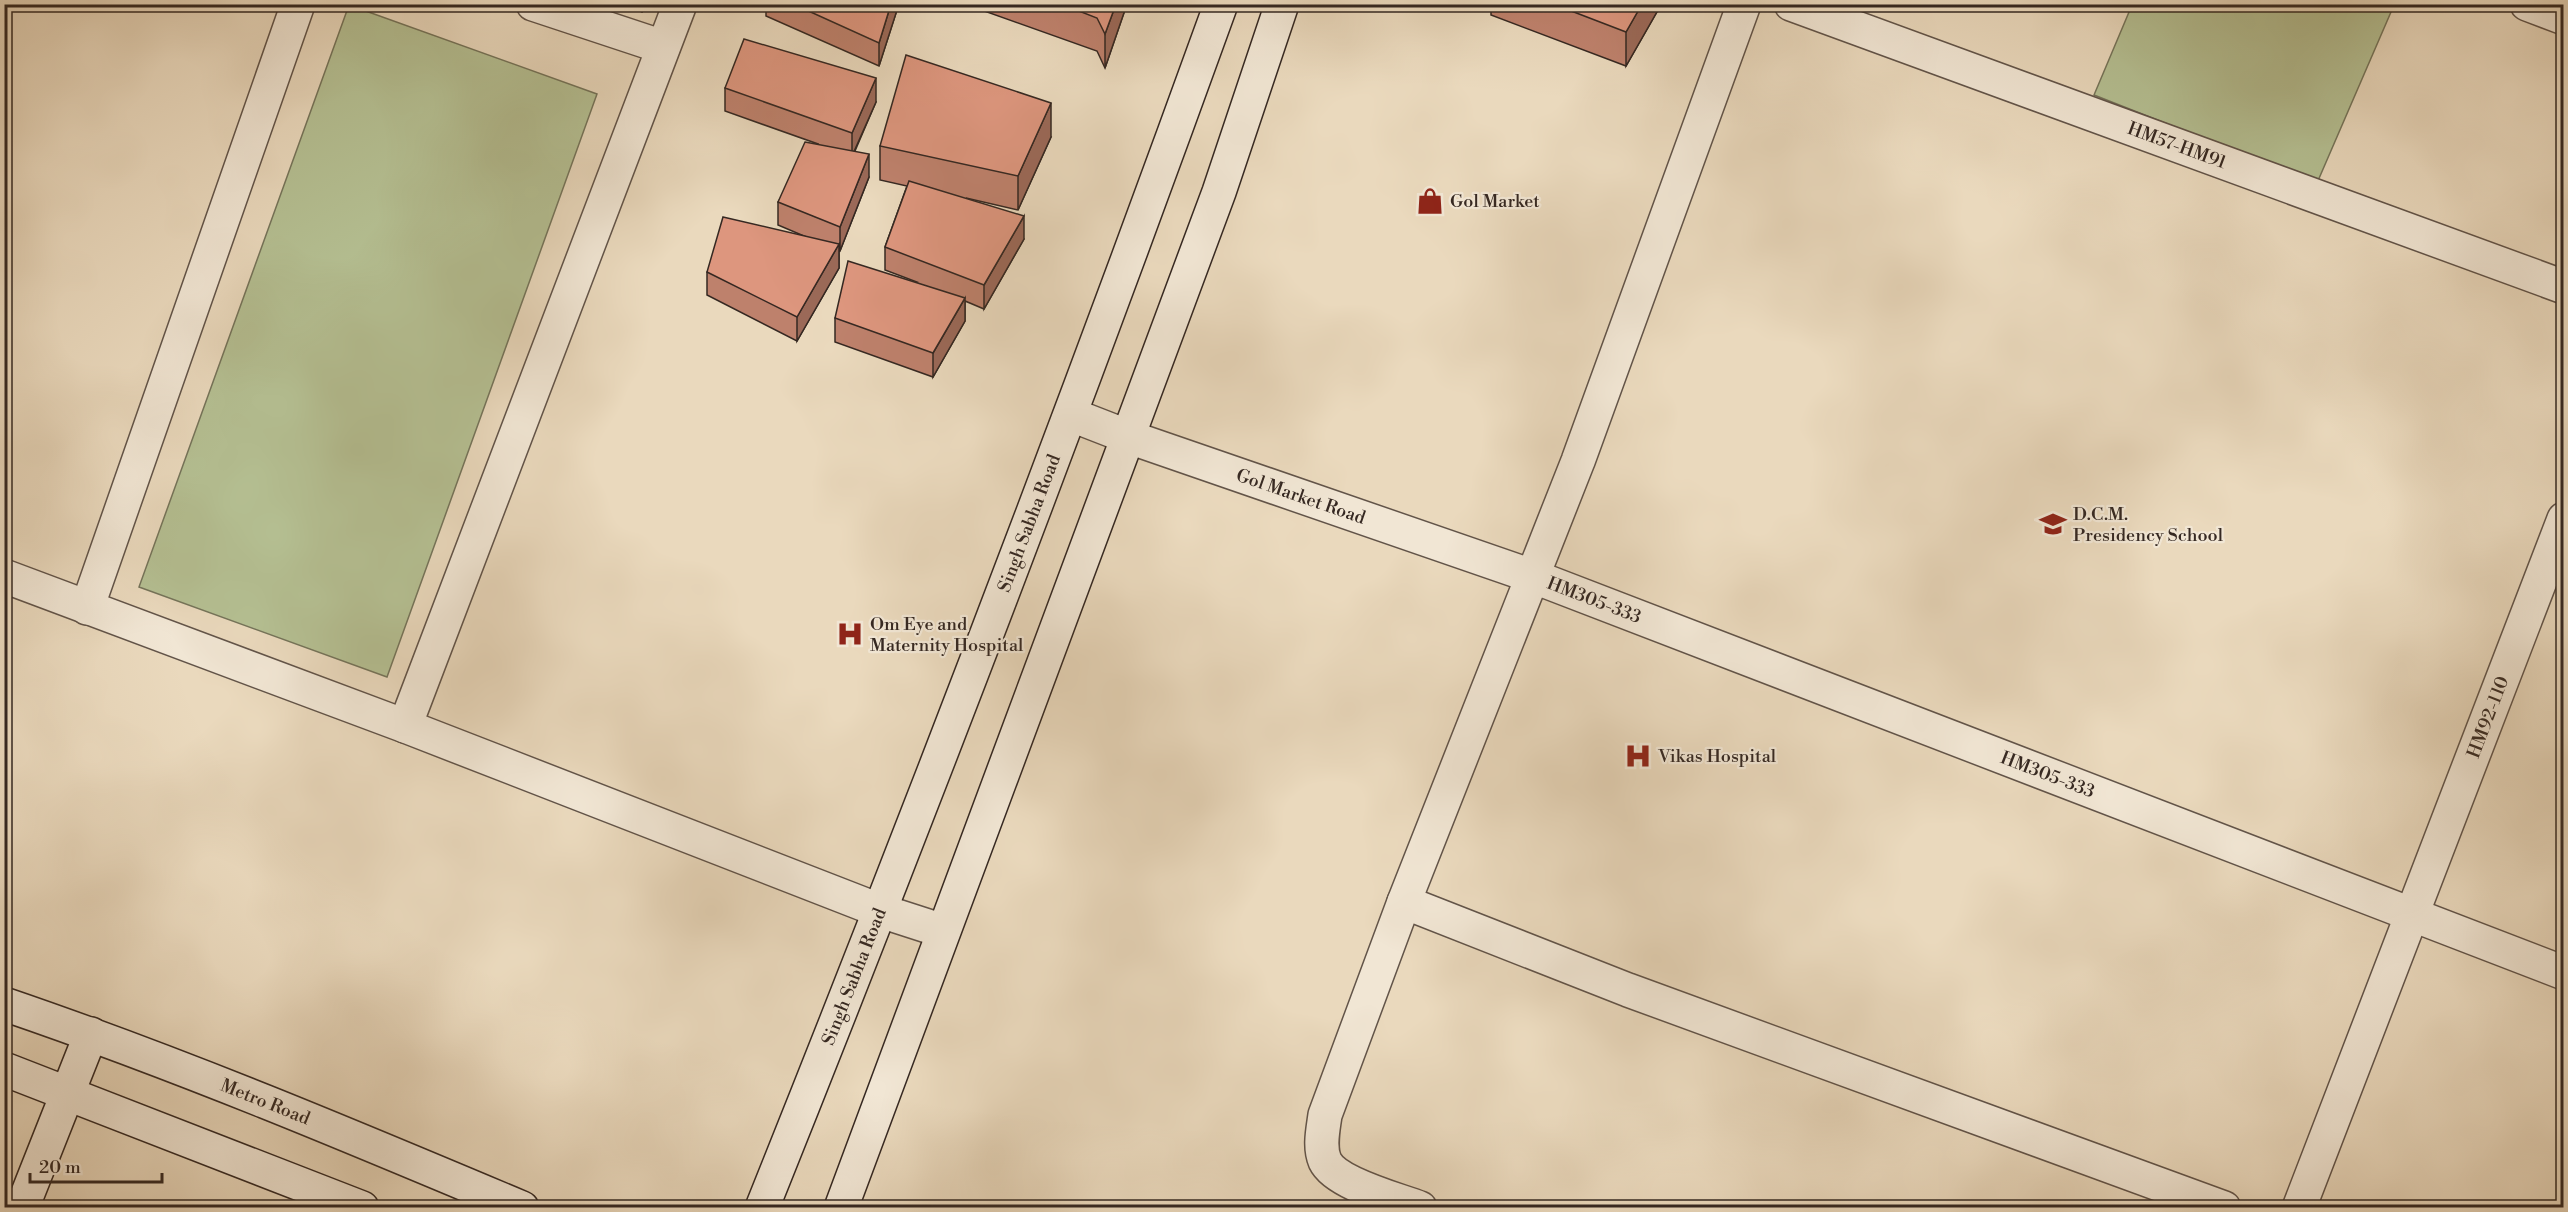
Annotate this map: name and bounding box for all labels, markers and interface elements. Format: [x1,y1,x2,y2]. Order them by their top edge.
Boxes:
street label: HM57-HM91 [2124,117,2230,174]
shop icon: Gol Market [1415,186,1445,216]
place label: Gol Market [1450,190,1540,213]
street label: Singh Sabha Road [992,450,1066,595]
street label: Gol Market Road [1233,463,1369,529]
place label: D.C.M. Presidency School [2073,503,2224,547]
school or university icon: D.C.M. Presidency School [2038,509,2068,539]
street label: HM305-333 [1544,571,1645,628]
place label: Om Eye and Maternity Hospital [870,613,1024,657]
hospital icon: Om Eye and Maternity Hospital [835,619,865,649]
street label: HM92-110 [2462,673,2514,761]
hospital icon: Vikas Hospital [1623,741,1653,771]
place label: Vikas Hospital [1657,745,1777,768]
street label: HM305-333 [1997,746,2098,803]
street label: Singh Sabha Road [816,904,892,1049]
street label: Metro Road [217,1074,314,1130]
scale bar [30,1146,162,1184]
text: 20 m [39,1156,81,1179]

